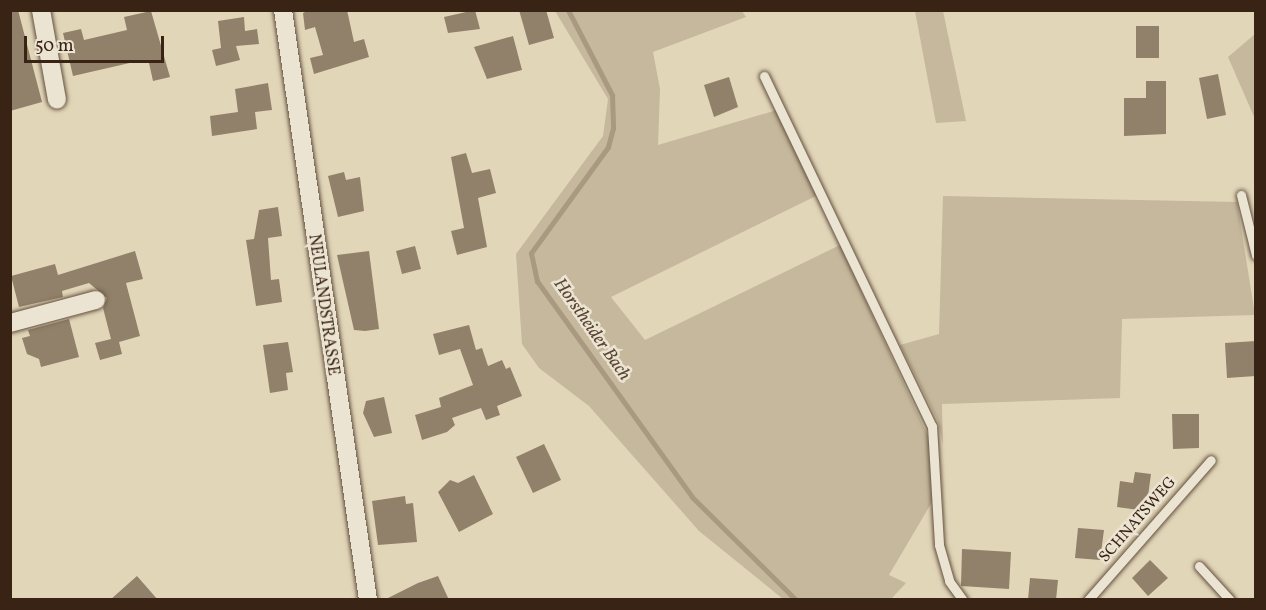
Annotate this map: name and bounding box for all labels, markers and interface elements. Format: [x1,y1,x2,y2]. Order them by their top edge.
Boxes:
scale bar [27,24,166,62]
text: 50 m [35,34,74,59]
street label: NEULANDSTRASSE [304,233,342,377]
water label: Horstheider Bach [548,275,634,385]
street label: SCHNATSWEG [1095,473,1181,567]

